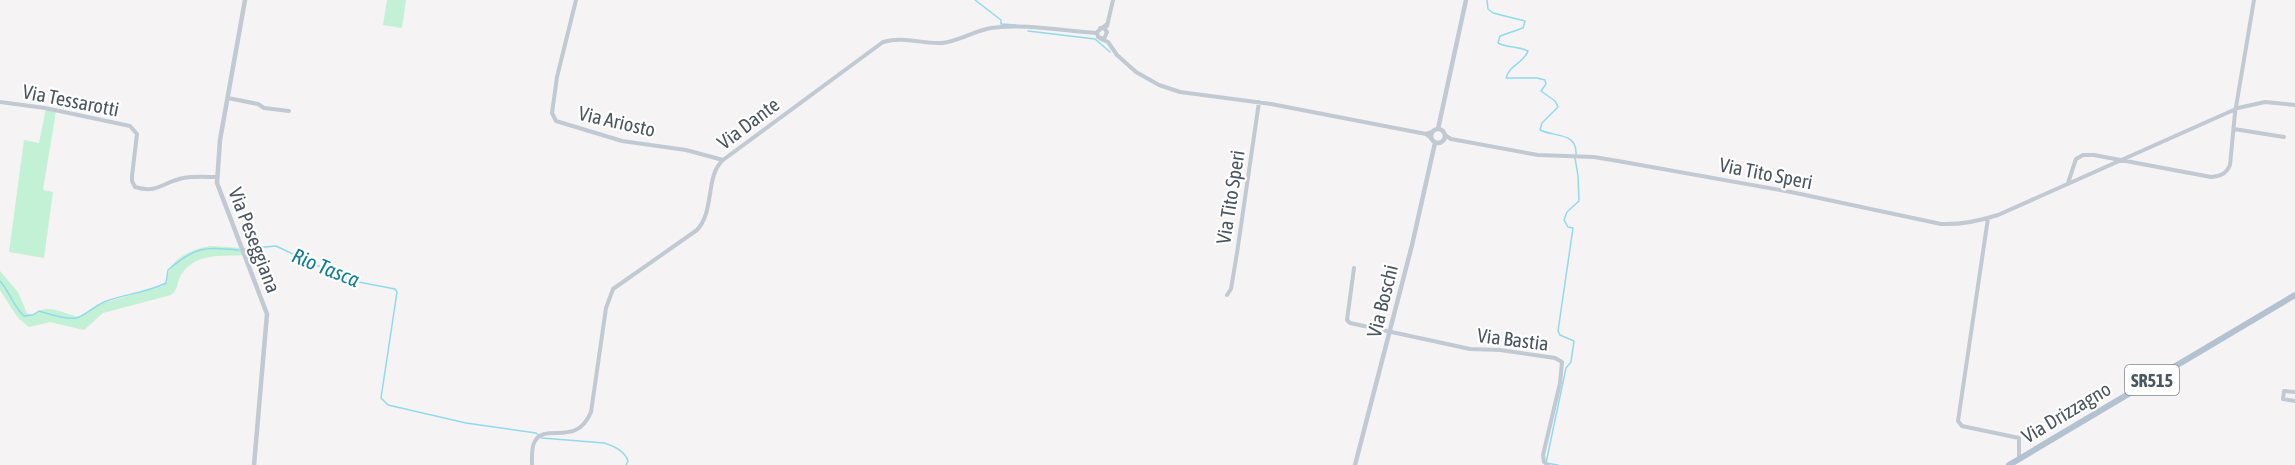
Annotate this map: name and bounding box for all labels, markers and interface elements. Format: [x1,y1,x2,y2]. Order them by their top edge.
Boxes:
street label: Via Tessarotti [21,79,121,121]
street label: Via Dante [713,92,783,154]
street label: Via Ariosto [576,101,658,141]
street label: Via Tito Speri [1211,148,1249,246]
street label: Via Tito Speri [1717,153,1815,193]
street label: Via Peseggiana [224,184,286,296]
water label: Rio Tasca [289,243,364,291]
street label: Via Boschi [1362,262,1402,340]
street label: Via Bastia [1476,323,1550,355]
road number: SR515 [2125,365,2179,395]
street label: Via Drizzagno [2017,377,2115,447]

